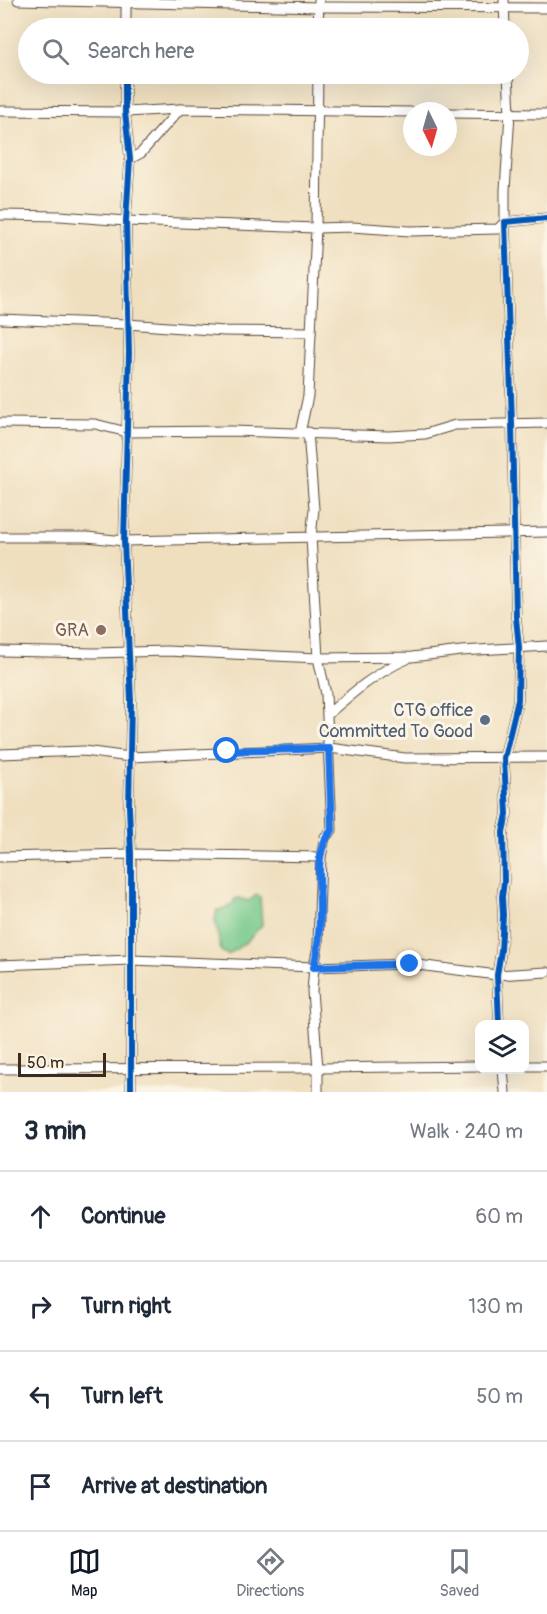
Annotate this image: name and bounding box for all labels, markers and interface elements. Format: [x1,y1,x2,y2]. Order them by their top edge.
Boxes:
search box [18,18,529,84]
icon: search [39,35,72,68]
text: Search here [87,37,194,65]
north arrow [403,102,457,156]
place label: GRA [55,619,89,642]
marker: GRA [94,623,108,637]
place label: CTG office Committed To Good [319,699,473,743]
marker: CTG office Committed To Good [478,713,492,727]
route start [213,737,239,763]
route end [396,950,422,976]
map controls [475,1020,529,1074]
button: layers [475,1020,529,1074]
scale bar [18,1050,106,1078]
text: 50 m [27,1053,64,1073]
text: 3 min [24,1115,86,1147]
text: Walk · 240 m [410,1119,523,1144]
icon: ahead [24,1200,57,1233]
text: Continue [81,1202,165,1230]
text: 60 m [476,1204,523,1229]
icon: right [24,1290,57,1323]
text: Turn right [81,1292,171,1320]
text: 130 m [468,1294,523,1319]
icon: left [24,1380,57,1413]
text: Turn left [81,1382,163,1410]
text: 50 m [476,1384,523,1409]
icon: arrive [24,1470,57,1503]
text: Arrive at destination [81,1472,267,1500]
tab: Map [68,1545,101,1601]
tab: Directions [236,1545,304,1601]
tab: Saved [440,1545,479,1601]

